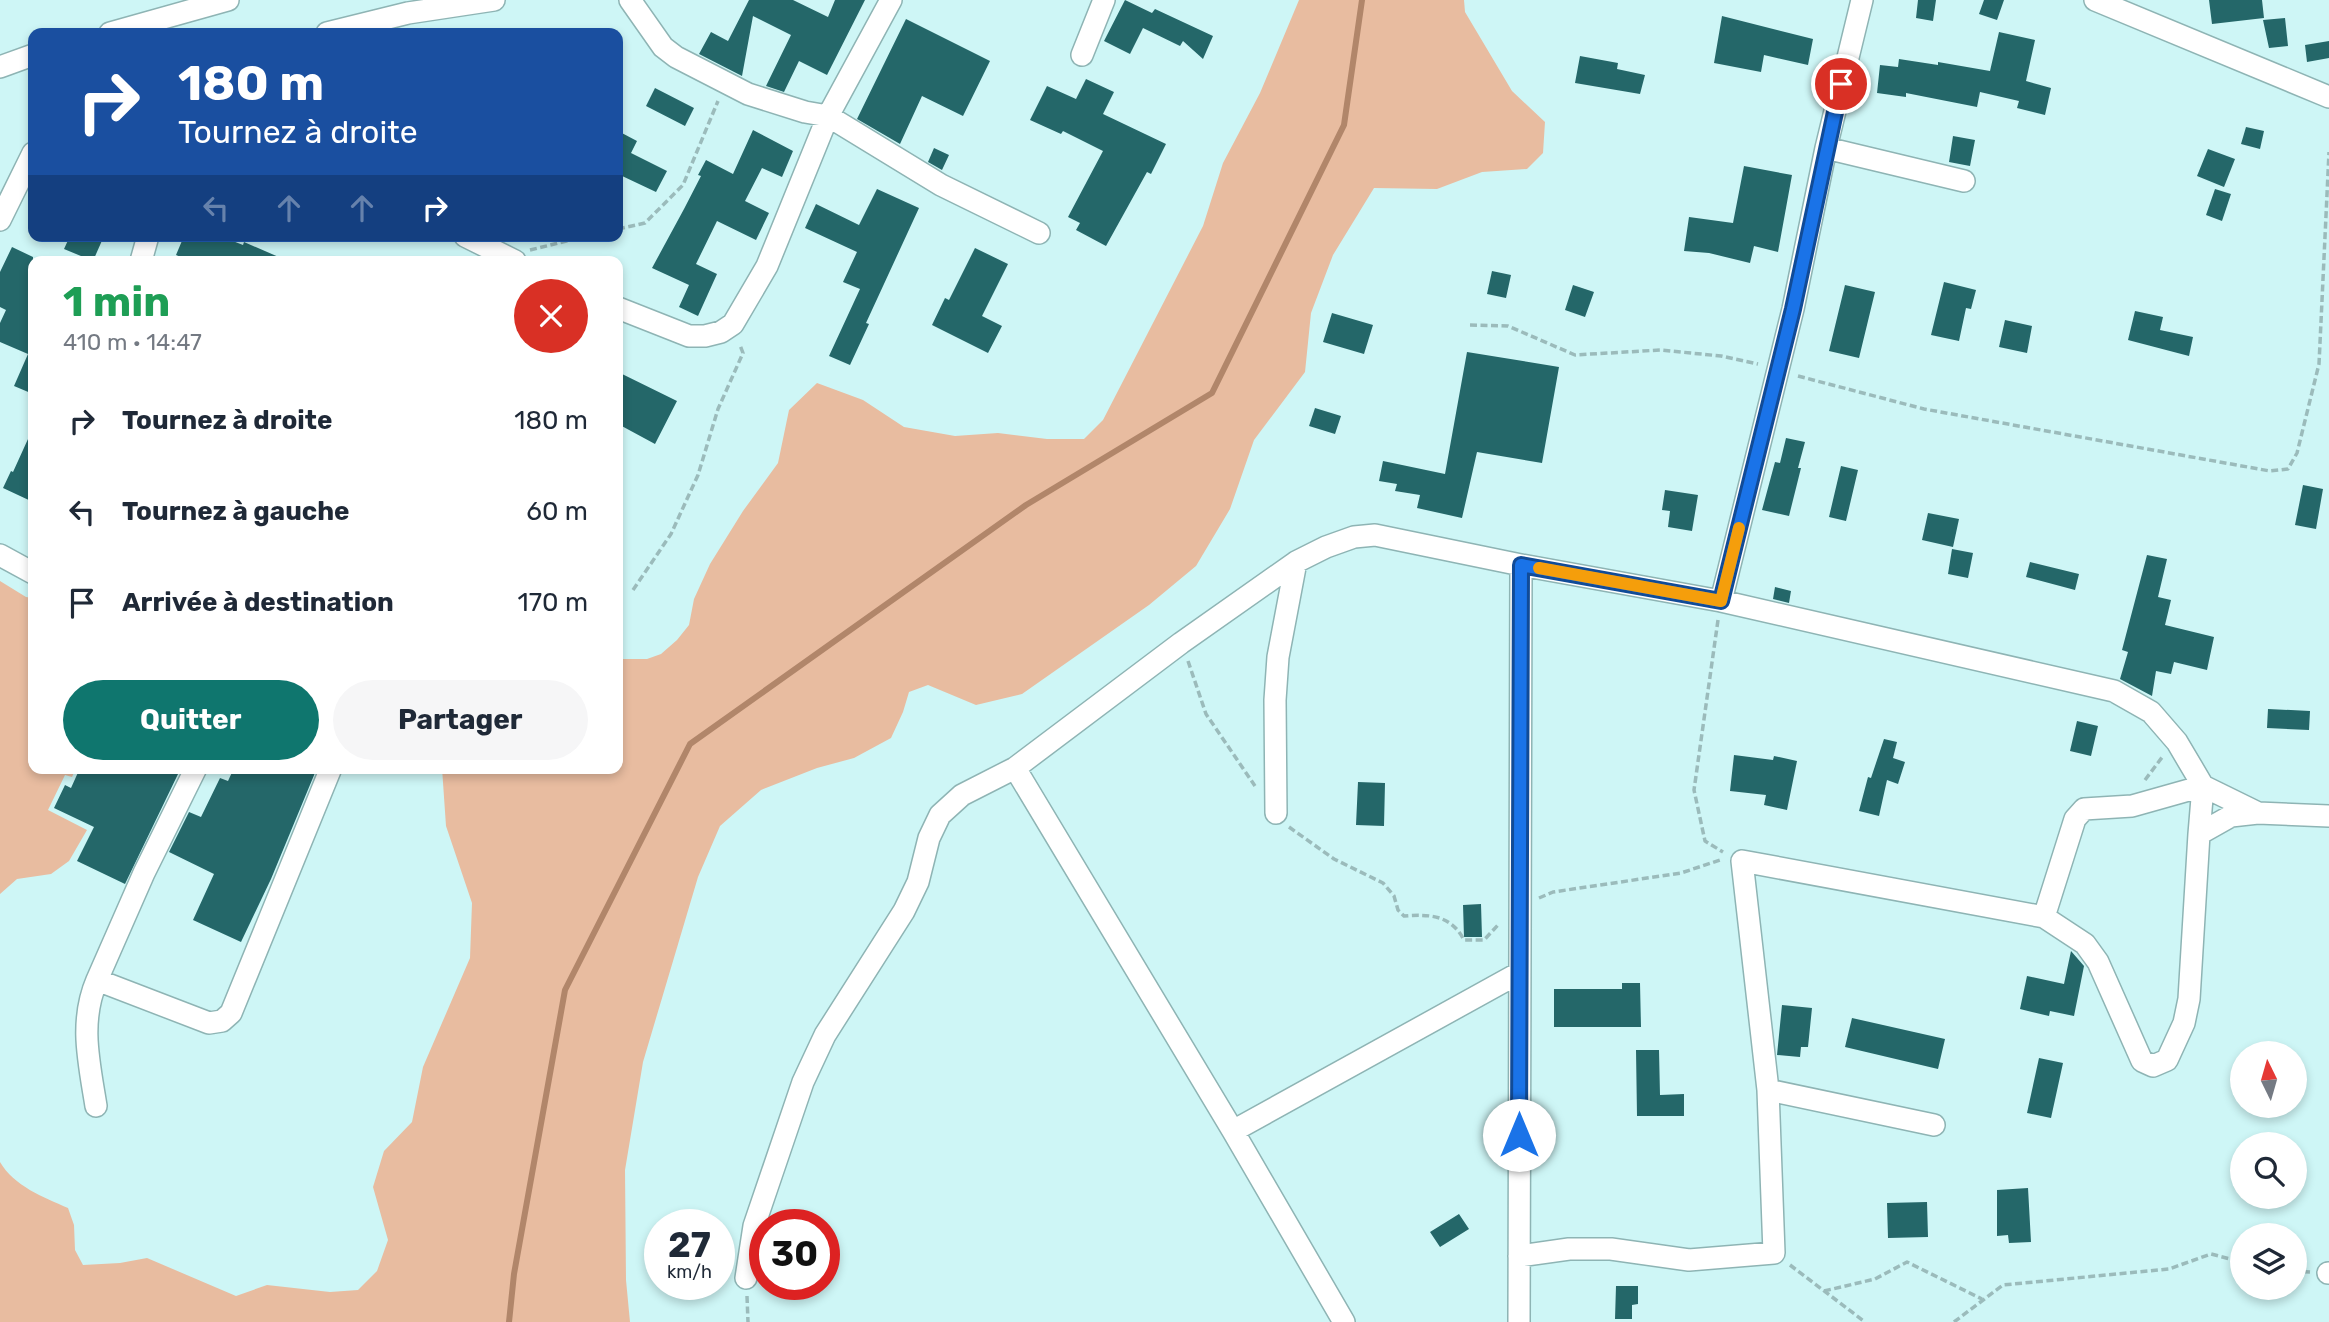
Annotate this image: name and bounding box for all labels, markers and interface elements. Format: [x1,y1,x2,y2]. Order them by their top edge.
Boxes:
text: 180 m [178,54,324,112]
pin [1811,54,1871,114]
icon: right [63,56,154,147]
icon: arrive [1822,65,1860,103]
text: Tournez à droite [178,113,418,151]
icon: left [197,189,235,227]
icon: ahead [270,189,308,227]
icon: ahead [343,189,381,227]
icon: right [416,189,454,227]
text: 1 min [63,277,170,327]
button: close [514,279,588,353]
text: 410 m · 14:47 [63,328,202,356]
icon: right [63,402,101,440]
text: Tournez à droite [122,405,332,436]
text: 180 m [514,405,588,436]
icon: left [63,493,101,531]
text: Tournez à gauche [122,496,350,527]
text: 60 m [526,496,588,527]
icon: arrive [63,584,101,622]
text: Arrivée à destination [122,587,394,618]
text: 170 m [518,587,588,618]
button: Quitter [63,680,319,760]
button: Partager [333,680,588,760]
north arrow [2230,1041,2306,1118]
map controls [2230,1041,2307,1300]
position arrow [1482,1098,1556,1172]
button: search [2230,1132,2307,1209]
speed limit sign: 30 [749,1209,840,1300]
button: layers [2230,1223,2307,1300]
text: 27 [668,1224,711,1266]
text: km/h [667,1261,712,1283]

